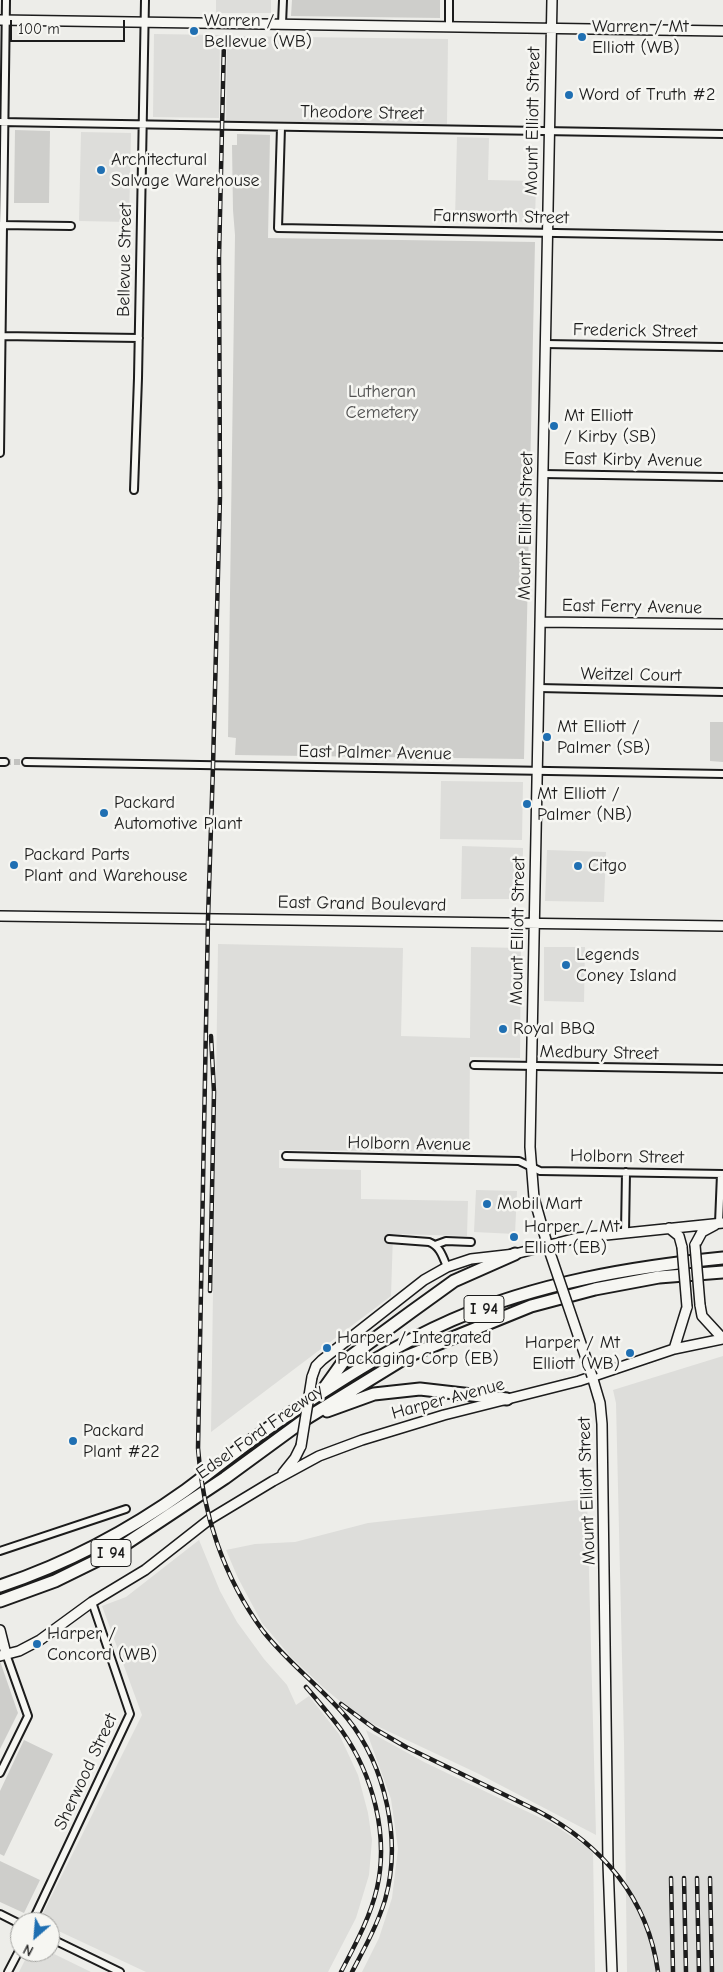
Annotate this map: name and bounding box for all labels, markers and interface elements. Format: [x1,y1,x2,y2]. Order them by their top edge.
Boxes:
scale bar [12,10,128,42]
place label: Warren / Bellevue (WB) [204,10,312,52]
place label: Warren / Mt Elliott (WB) [592,16,689,58]
text: 100 m [18,20,60,38]
marker: Warren / Bellevue (WB) [188,25,200,37]
marker: Warren / Mt Elliott (WB) [576,31,588,43]
street label: Mount Elliott Street [521,47,545,195]
place label: Word of Truth #2 [579,84,715,106]
marker: Word of Truth #2 [563,89,575,101]
street label: Theodore Street [300,101,424,125]
place label: Architectural Salvage Warehouse [111,149,259,192]
marker: Architectural Salvage Warehouse [95,164,107,176]
street label: Bellevue Street [113,203,137,317]
street label: Farnsworth Street [433,205,569,229]
street label: Frederick Street [573,319,697,343]
park label: Lutheran Cemetery [346,381,418,424]
place label: Mt Elliott / Kirby (SB) [564,405,656,448]
marker: Mt Elliott / Kirby (SB) [548,420,560,432]
street label: East Kirby Avenue [564,448,702,472]
street label: Mount Elliott Street [514,452,538,600]
street label: East Ferry Avenue [562,595,702,619]
street label: Weitzel Court [580,663,682,687]
place label: Mt Elliott / Palmer (SB) [557,716,650,759]
marker: Mt Elliott / Palmer (SB) [541,731,553,743]
street label: East Palmer Avenue [298,741,452,765]
place label: Mt Elliott / Palmer (NB) [537,783,632,826]
place label: Packard Automotive Plant [114,792,242,834]
marker: Mt Elliott / Palmer (NB) [521,798,533,810]
marker: Packard Automotive Plant [98,807,110,819]
place label: Packard Parts Plant and Warehouse [24,844,188,886]
place label: Citgo [588,855,627,877]
street label: Mount Elliott Street [506,857,530,1005]
marker: Packard Parts Plant and Warehouse [8,859,20,871]
marker: Citgo [572,860,584,872]
street label: East Grand Boulevard [277,892,447,916]
place label: Legends Coney Island [576,944,677,986]
marker: Legends Coney Island [560,959,572,971]
place label: Royal BBQ [513,1018,595,1040]
marker: Royal BBQ [497,1023,509,1035]
street label: Medbury Street [539,1041,659,1065]
street label: Holborn Avenue [347,1132,471,1156]
street label: Holborn Street [570,1145,684,1169]
place label: Mobil Mart [497,1193,582,1215]
marker: Mobil Mart [481,1198,493,1210]
place label: Harper / Mt Elliott (EB) [524,1216,619,1258]
marker: Harper / Mt Elliott (EB) [508,1231,520,1243]
road number: I 94 [464,1296,504,1322]
place label: Harper / Integrated Packaging Corp (EB) [337,1327,499,1370]
place label: Harper / Mt Elliott (WB) [525,1332,620,1375]
marker: Harper / Integrated Packaging Corp (EB) [321,1342,333,1354]
marker: Harper / Mt Elliott (WB) [624,1347,636,1359]
street label: Harper Avenue [389,1374,507,1424]
street label: Edsel Ford Freeway [192,1380,328,1484]
street label: Mount Elliott Street [574,1416,600,1566]
place label: Packard Plant #22 [83,1420,160,1462]
marker: Packard Plant #22 [67,1435,79,1447]
road number: I 94 [91,1540,131,1566]
place label: Harper / Concord (WB) [47,1623,157,1666]
marker: Harper / Concord (WB) [31,1638,43,1650]
street label: Sherwood Street [50,1710,122,1834]
north arrow [10,1912,60,1962]
text: N [20,1940,36,1960]

